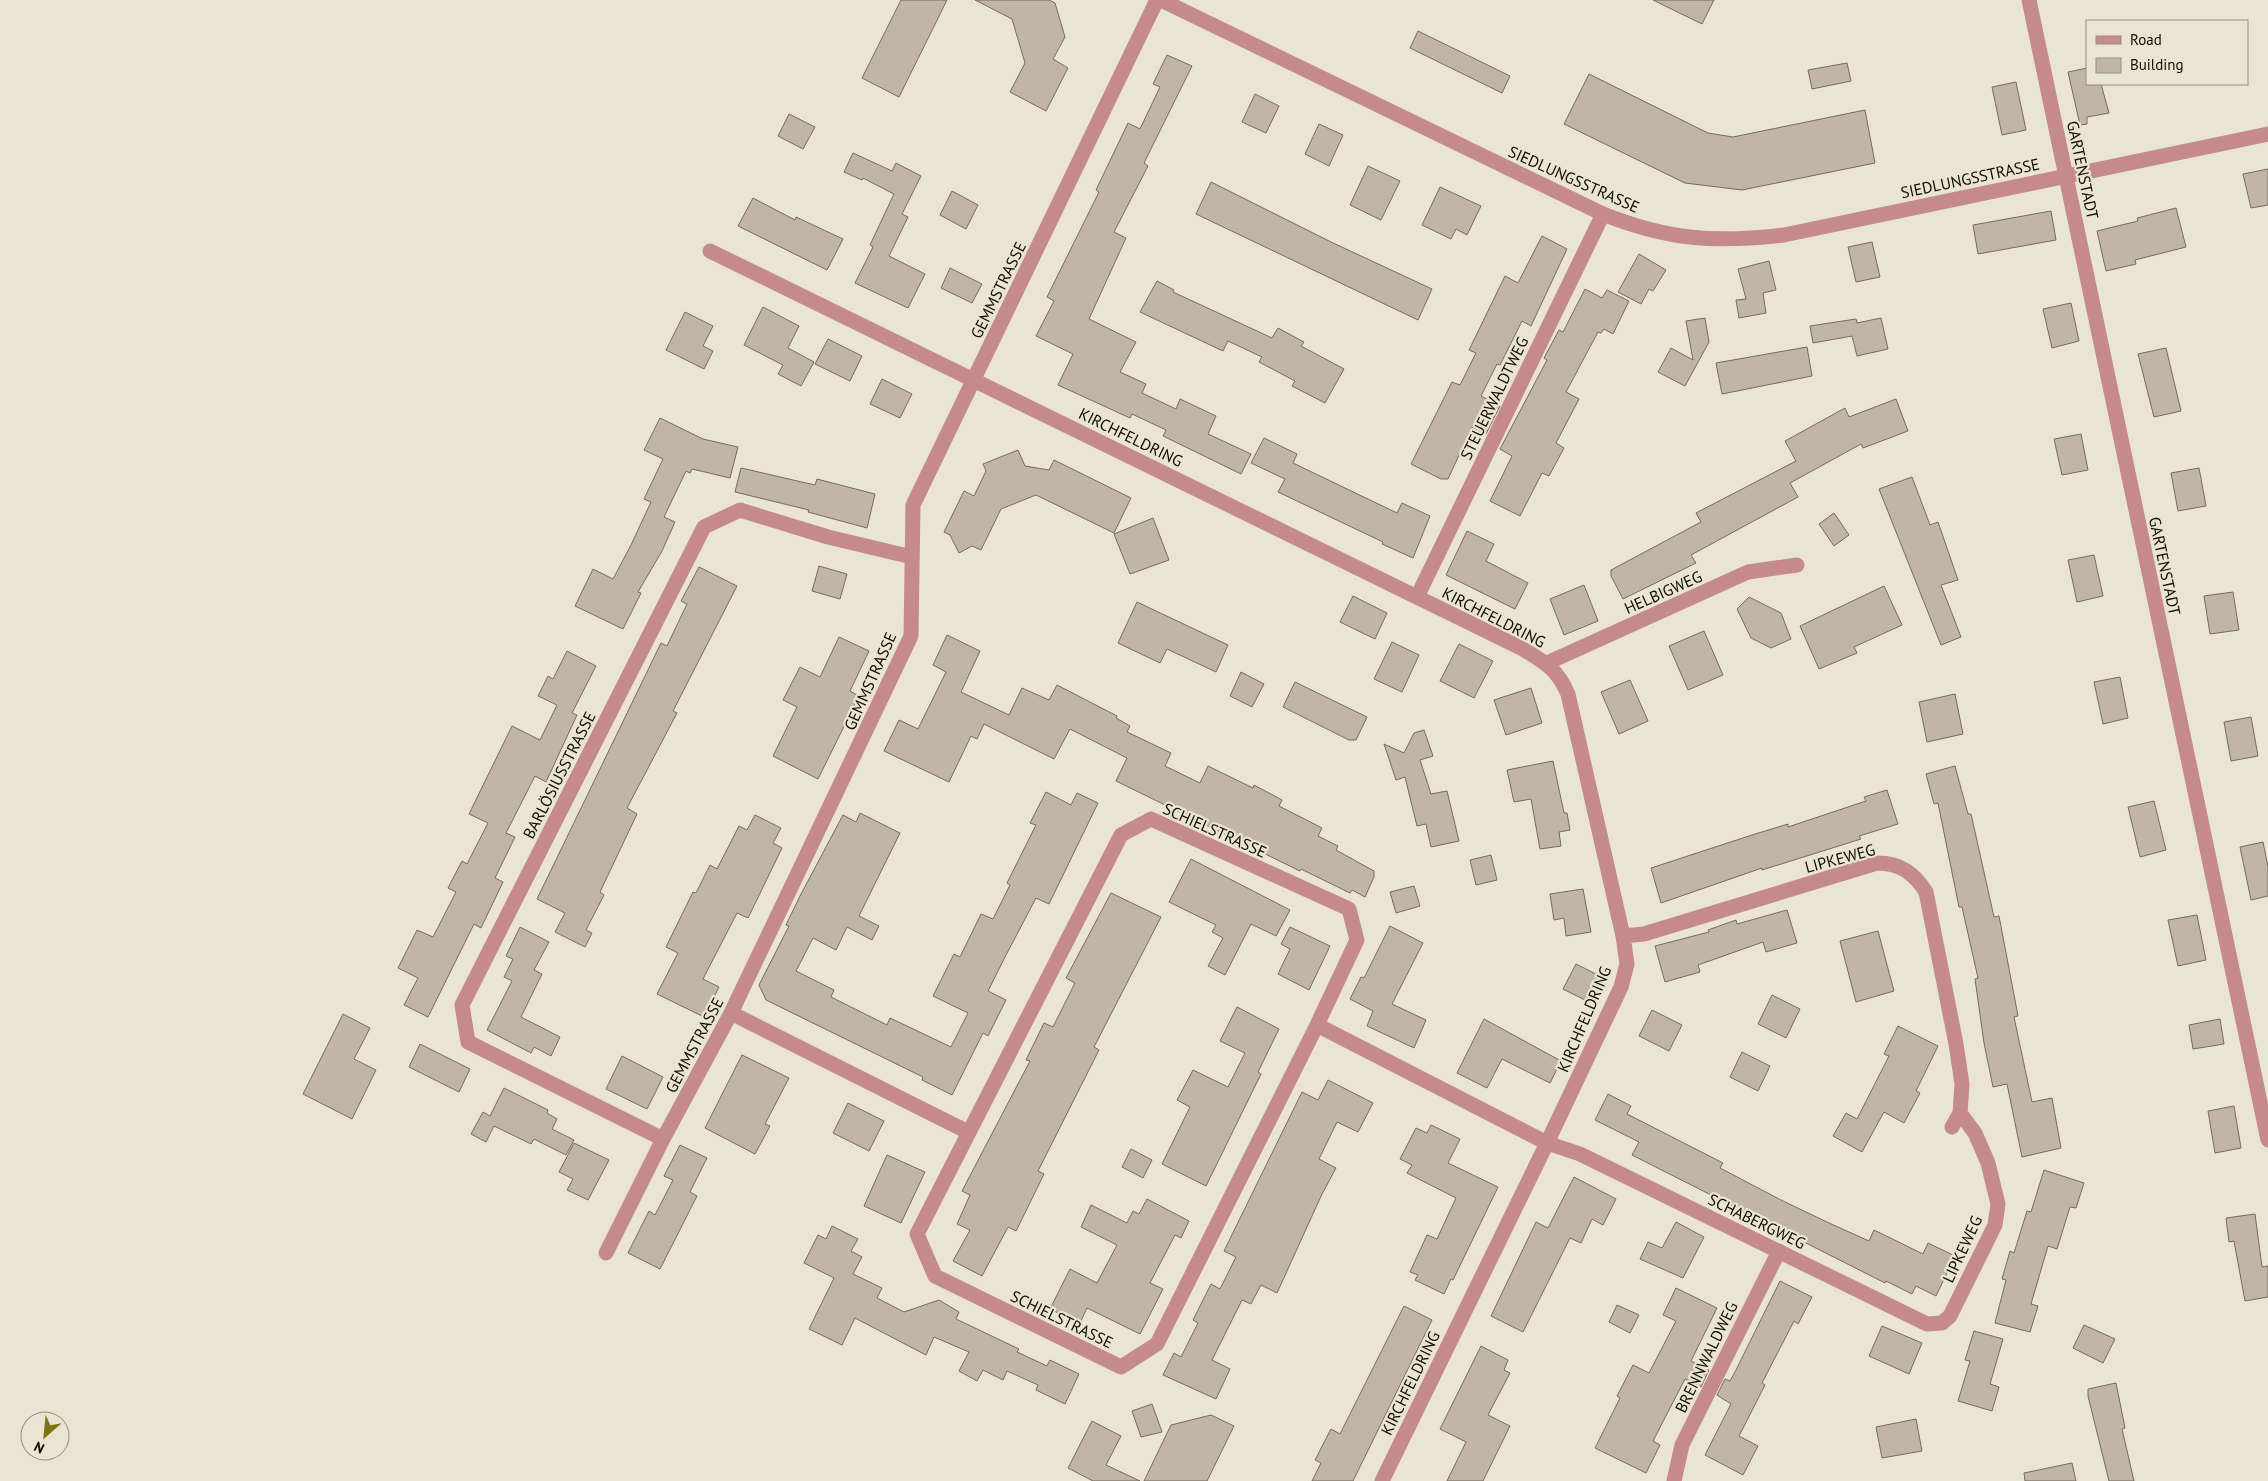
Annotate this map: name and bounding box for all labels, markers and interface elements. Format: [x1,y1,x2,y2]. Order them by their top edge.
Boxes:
legend [2086,20,2248,85]
text: Road [2130,30,2162,49]
text: Building [2130,55,2184,74]
street label: GARTENSTADT [2063,119,2103,221]
street label: SIEDLUNGSSTRASSE [1505,141,1643,217]
street label: SIEDLUNGSSTRASSE [1899,154,2041,202]
street label: GEMMSTRASSE [966,238,1030,342]
street label: STEUERWALDTWEG [1456,333,1532,463]
street label: KIRCHFELDRING [1076,403,1186,471]
street label: GARTENSTADT [2145,515,2185,617]
street label: HELBIGWEG [1621,566,1705,618]
street label: KIRCHFELDRING [1439,582,1549,652]
street label: GEMMSTRASSE [839,629,901,733]
street label: BARLÖSIUSSTRASSE [518,708,600,842]
street label: SCHIELSTRASSE [1160,798,1270,862]
street label: LIPKEWEG [1803,839,1877,877]
street label: KIRCHFELDRING [1553,963,1615,1075]
street label: GEMMSTRASSE [661,994,727,1096]
street label: SCHABERGWEG [1705,1189,1809,1253]
street label: LIPKEWEG [1938,1212,1986,1286]
street label: SCHIELSTRASSE [1008,1286,1116,1352]
street label: BRENNWALDWEG [1670,1298,1742,1416]
street label: KIRCHFELDRING [1376,1328,1444,1438]
north arrow [20,1411,70,1461]
text: N [31,1437,47,1458]

